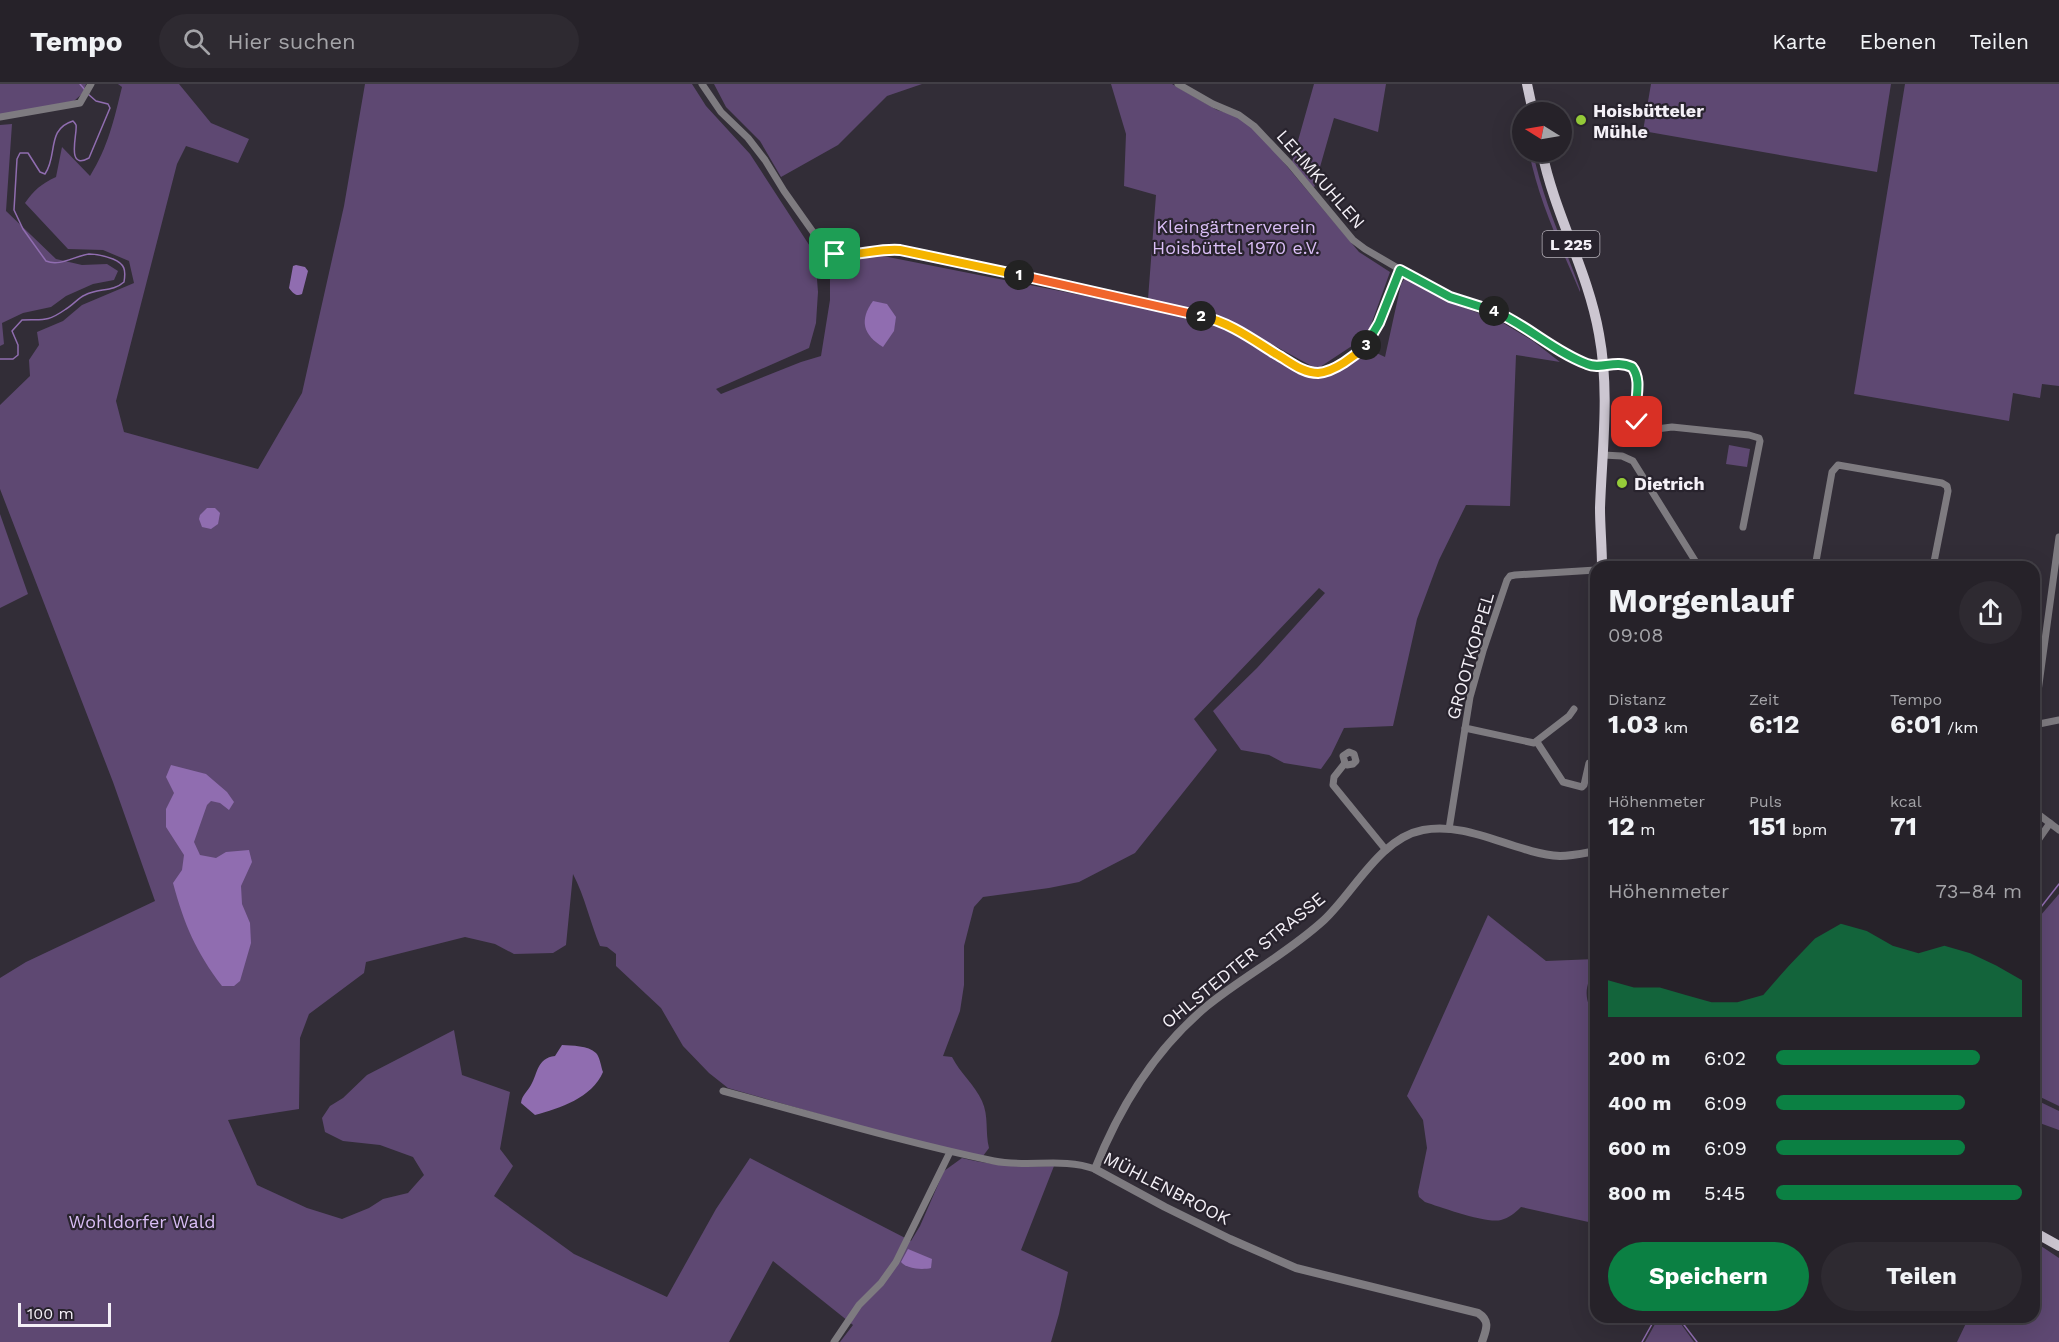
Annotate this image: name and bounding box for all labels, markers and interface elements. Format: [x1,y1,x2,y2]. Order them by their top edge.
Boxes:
search box [159,14,579,68]
text: Tempo [30,25,123,58]
icon: search [180,25,213,58]
text: Hier suchen [228,29,356,54]
text: Karte [1772,29,1827,54]
text: Ebenen [1860,29,1936,54]
text: Teilen [1969,29,2029,54]
place label: Hoisbütteler Mühle [1593,100,1704,142]
north arrow [1512,102,1572,162]
map controls [1512,102,1572,162]
marker: Hoisbütteler Mühle [1574,113,1588,127]
street label: LEHMKUHLEN [1272,125,1370,233]
park label: Kleingärtnerverein Hoisbüttel 1970 e.V. [1152,216,1320,258]
pin [809,228,860,279]
road number: L 225 [1542,231,1600,257]
icon: arrive [818,237,851,270]
pin: 1 [1004,260,1034,290]
text: 1 [1016,265,1022,284]
pin: 4 [1479,296,1509,326]
pin: 2 [1186,301,1216,331]
text: 4 [1489,301,1499,320]
text: 2 [1196,306,1206,325]
pin: 3 [1351,330,1381,360]
text: 3 [1361,335,1371,354]
pin [1611,396,1662,447]
icon: check [1620,405,1653,438]
place label: Dietrich [1634,473,1705,494]
marker: Dietrich [1615,476,1629,490]
text: Morgenlauf [1608,581,1794,620]
button: share [1959,581,2022,644]
street label: GROOTKOPPEL [1442,590,1498,722]
text: 09:08 [1608,623,1663,647]
text: Distanz [1608,690,1666,709]
text: Zeit [1749,690,1779,709]
text: Tempo [1890,690,1942,709]
text: 1.03 [1608,709,1658,739]
text: 6:12 [1749,709,1800,739]
text: 6:01 [1890,709,1942,739]
text: km [1658,718,1688,737]
text: /km [1942,718,1979,737]
text: Höhenmeter [1608,792,1705,811]
text: Puls [1749,792,1782,811]
text: kcal [1890,792,1922,811]
text: 12 [1608,811,1635,841]
text: 151 [1749,811,1787,841]
text: 71 [1890,811,1917,841]
text: m [1635,820,1655,839]
text: bpm [1787,820,1827,839]
text: Höhenmeter [1608,879,1729,903]
text: 73–84 m [1935,879,2022,903]
street label: OHLSTEDTER STRASSE [1157,888,1329,1032]
text: 200 m [1608,1046,1670,1070]
text: 6:02 [1704,1046,1746,1070]
text: 400 m [1608,1091,1671,1115]
text: 6:09 [1704,1091,1747,1115]
text: 600 m [1608,1136,1671,1160]
text: 6:09 [1704,1136,1747,1160]
street label: MÜHLENBROOK [1100,1147,1234,1229]
text: 800 m [1608,1181,1671,1205]
text: 5:45 [1704,1181,1745,1205]
park label: Wohldorfer Wald [69,1211,215,1232]
button: Speichern [1608,1242,1809,1311]
button: Teilen [1821,1242,2022,1311]
scale bar [18,1300,111,1328]
text: 100 m [27,1304,74,1323]

